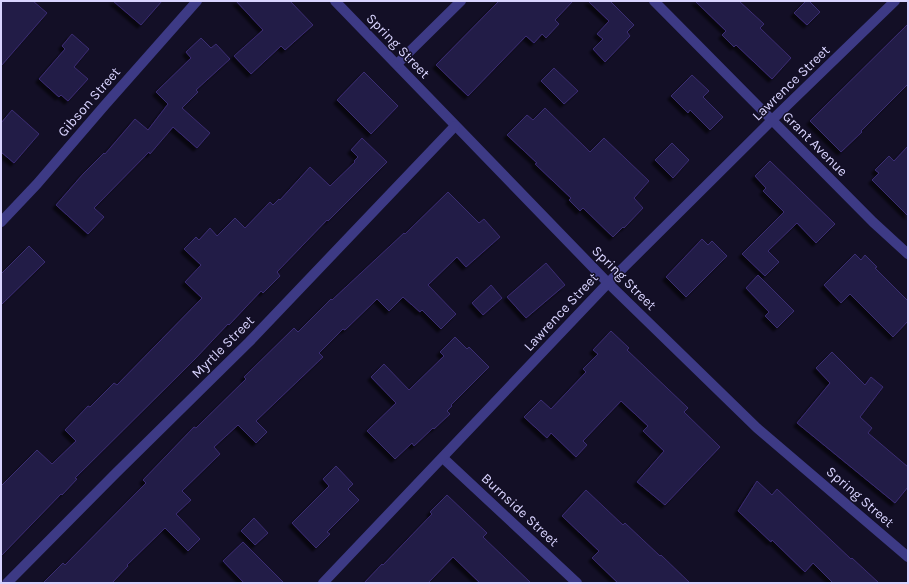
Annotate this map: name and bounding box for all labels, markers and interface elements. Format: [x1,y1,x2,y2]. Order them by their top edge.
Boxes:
street label: Spring Street [363,10,433,82]
street label: Lawrence Street [749,42,833,124]
street label: Gibson Street [54,64,124,140]
street label: Grant Avenue [779,108,851,180]
street label: Spring Street [588,242,660,314]
street label: Lawrence Street [520,269,602,355]
street label: Myrtle Street [188,312,258,382]
street label: Spring Street [823,463,897,531]
street label: Burnside Street [478,470,562,550]

